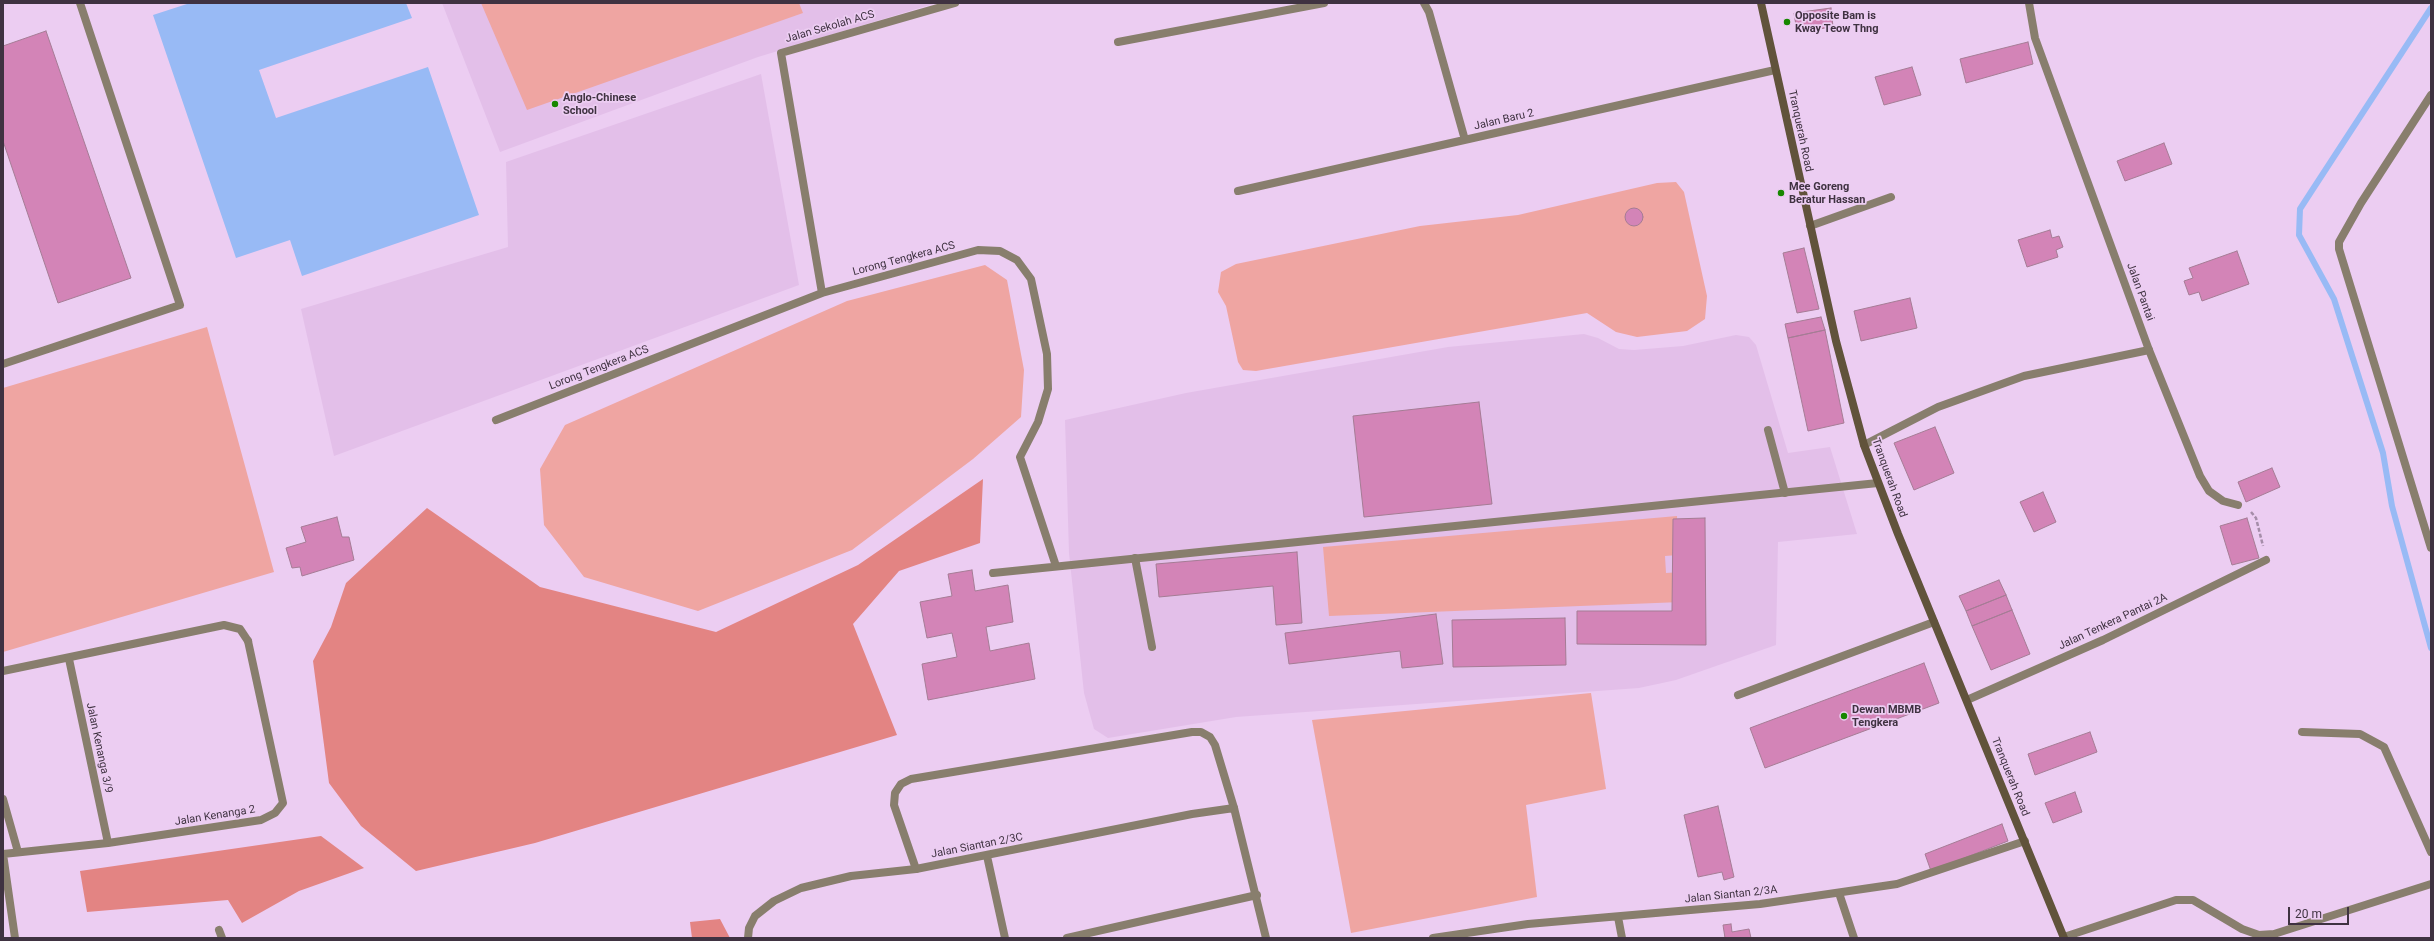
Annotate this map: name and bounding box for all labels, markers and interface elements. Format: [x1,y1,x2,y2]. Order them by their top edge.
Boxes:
street label: Jalan Sekolah ACS [784,8,876,46]
place label: Opposite Bam is Kway Teow Thng [1795,9,1879,35]
marker: Opposite Bam is Kway Teow Thng [1782,17,1792,27]
street label: Tranquerah Road [1785,89,1815,173]
place label: Anglo-Chinese School [563,91,636,117]
marker: Anglo-Chinese School [550,99,560,109]
street label: Jalan Baru 2 [1473,107,1535,133]
place label: Mee Goreng Beratur Hassan [1789,180,1865,206]
marker: Mee Goreng Beratur Hassan [1776,188,1786,198]
street label: Lorong Tengkera ACS [851,239,957,279]
street label: Jalan Pantai [2123,261,2157,323]
street label: Lorong Tengkera ACS [547,343,651,393]
street label: Tranquerah Road [1869,437,1909,519]
street label: Jalan Tenkera Pantai 2A [2057,591,2169,653]
street label: Jalan Kenanga 3/9 [83,702,115,794]
place label: Dewan MBMB Tengkera [1852,703,1921,729]
marker: Dewan MBMB Tengkera [1839,711,1849,721]
street label: Tranquerah Road [1988,736,2032,818]
street label: Jalan Kenanga 2 [174,803,256,829]
street label: Jalan Siantan 2/3C [930,831,1024,861]
street label: Jalan Siantan 2/3A [1684,884,1778,906]
scale bar [2290,899,2351,925]
text: 20 m [2295,907,2322,921]

